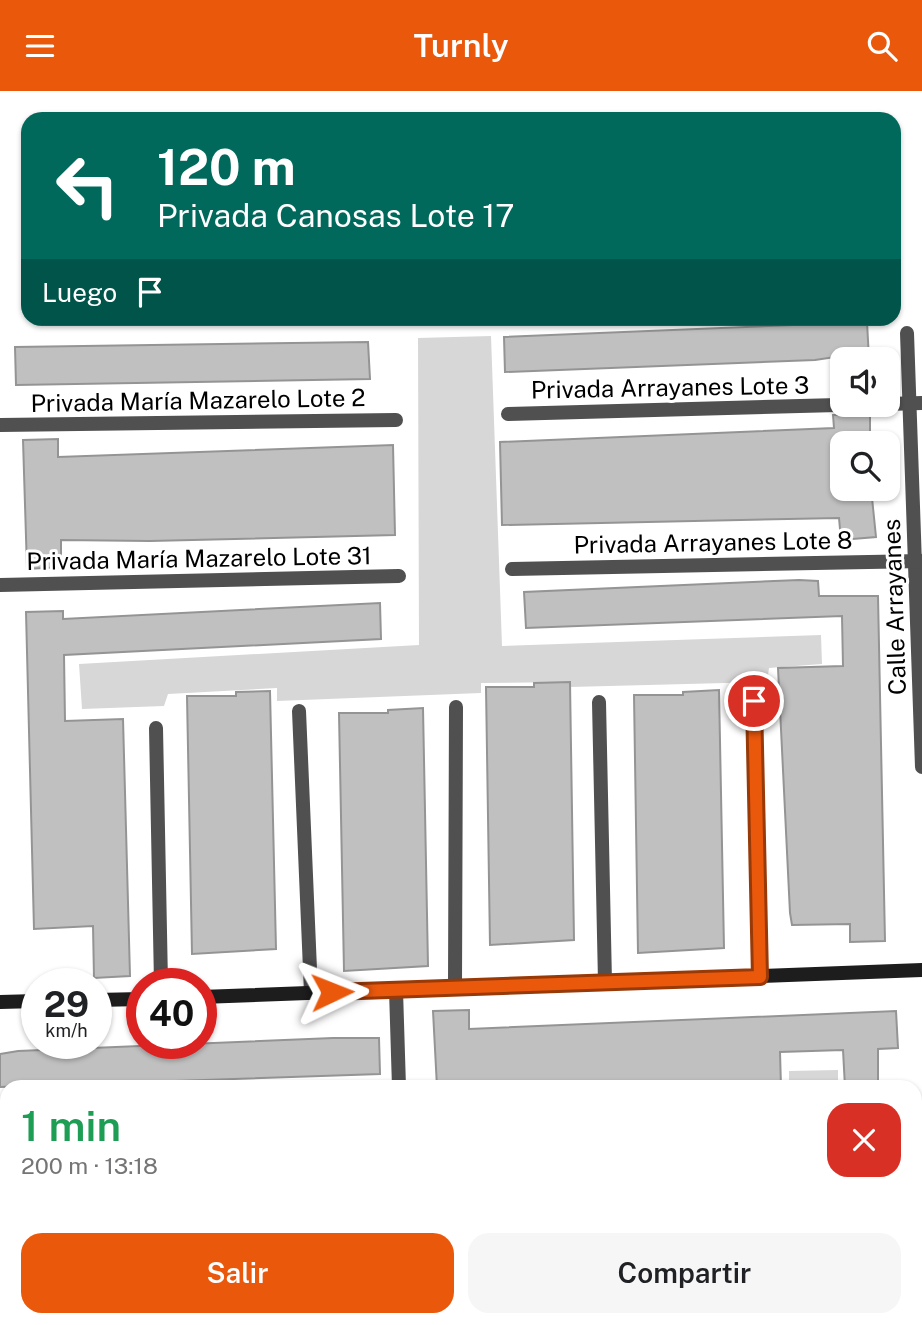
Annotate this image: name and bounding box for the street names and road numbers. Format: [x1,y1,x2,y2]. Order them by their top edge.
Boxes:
street label: Privada Arrayanes Lote 3 [531,371,809,403]
street label: Privada María Mazarelo Lote 2 [30,383,366,417]
street label: Calle Arrayanes [877,519,911,695]
street label: Privada Arrayanes Lote 8 [573,526,853,558]
street label: Privada María Mazarelo Lote 31 [26,541,372,575]

